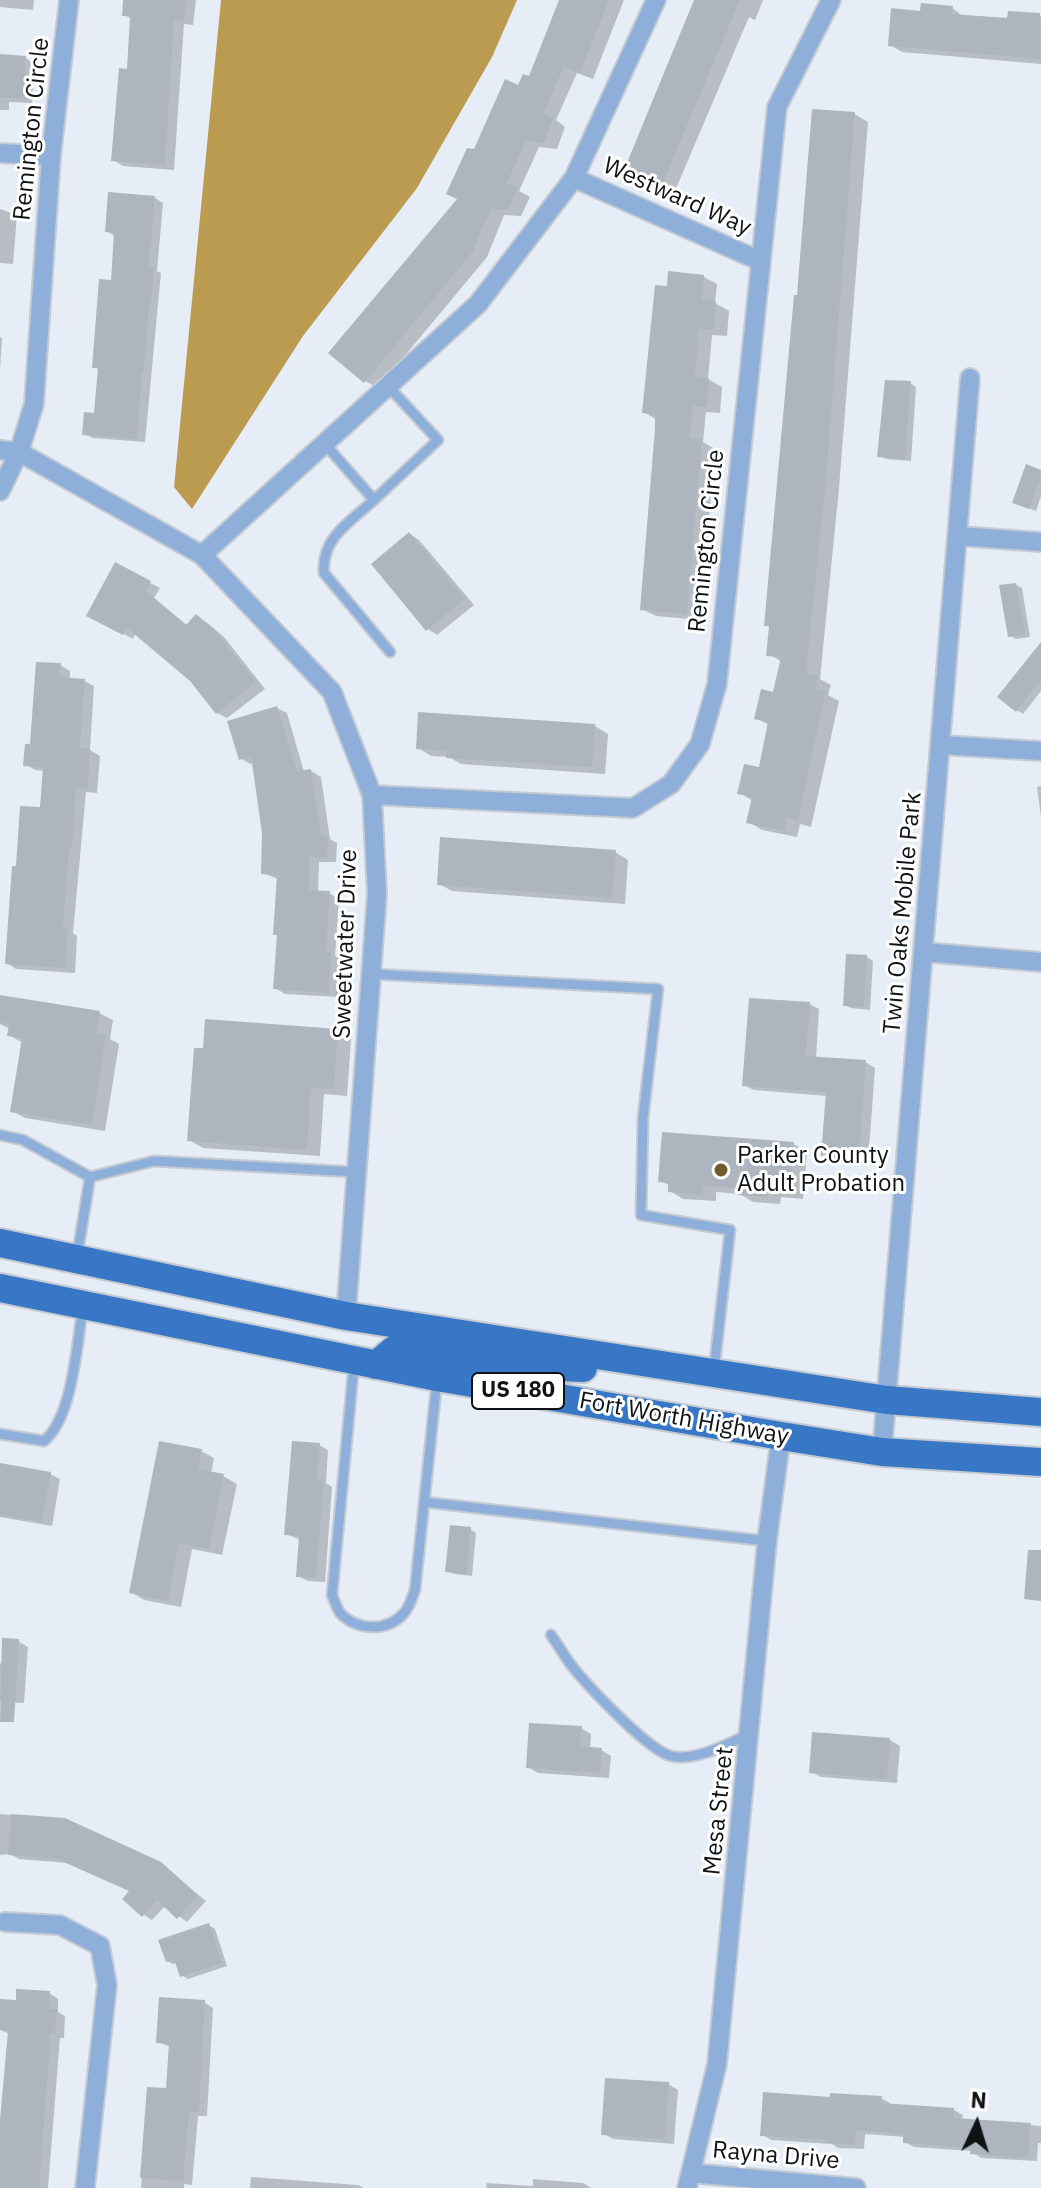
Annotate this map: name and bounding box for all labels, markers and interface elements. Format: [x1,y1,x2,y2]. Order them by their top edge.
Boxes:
street label: Remington Circle [8,36,56,222]
street label: Westward Way [598,151,756,243]
street label: Remington Circle [683,448,731,634]
street label: Twin Oaks Mobile Park [878,791,928,1035]
street label: Sweetwater Drive [328,849,364,1039]
place label: Parker County Adult Probation [737,1142,905,1198]
marker: Parker County Adult Probation [712,1161,730,1179]
road number: US 180 [472,1373,564,1409]
street label: Fort Worth Highway [577,1386,791,1452]
street label: Mesa Street [698,1746,740,1876]
north arrow [937,2084,1017,2164]
text: N [970,2085,988,2115]
street label: Rayna Drive [711,2136,841,2176]

